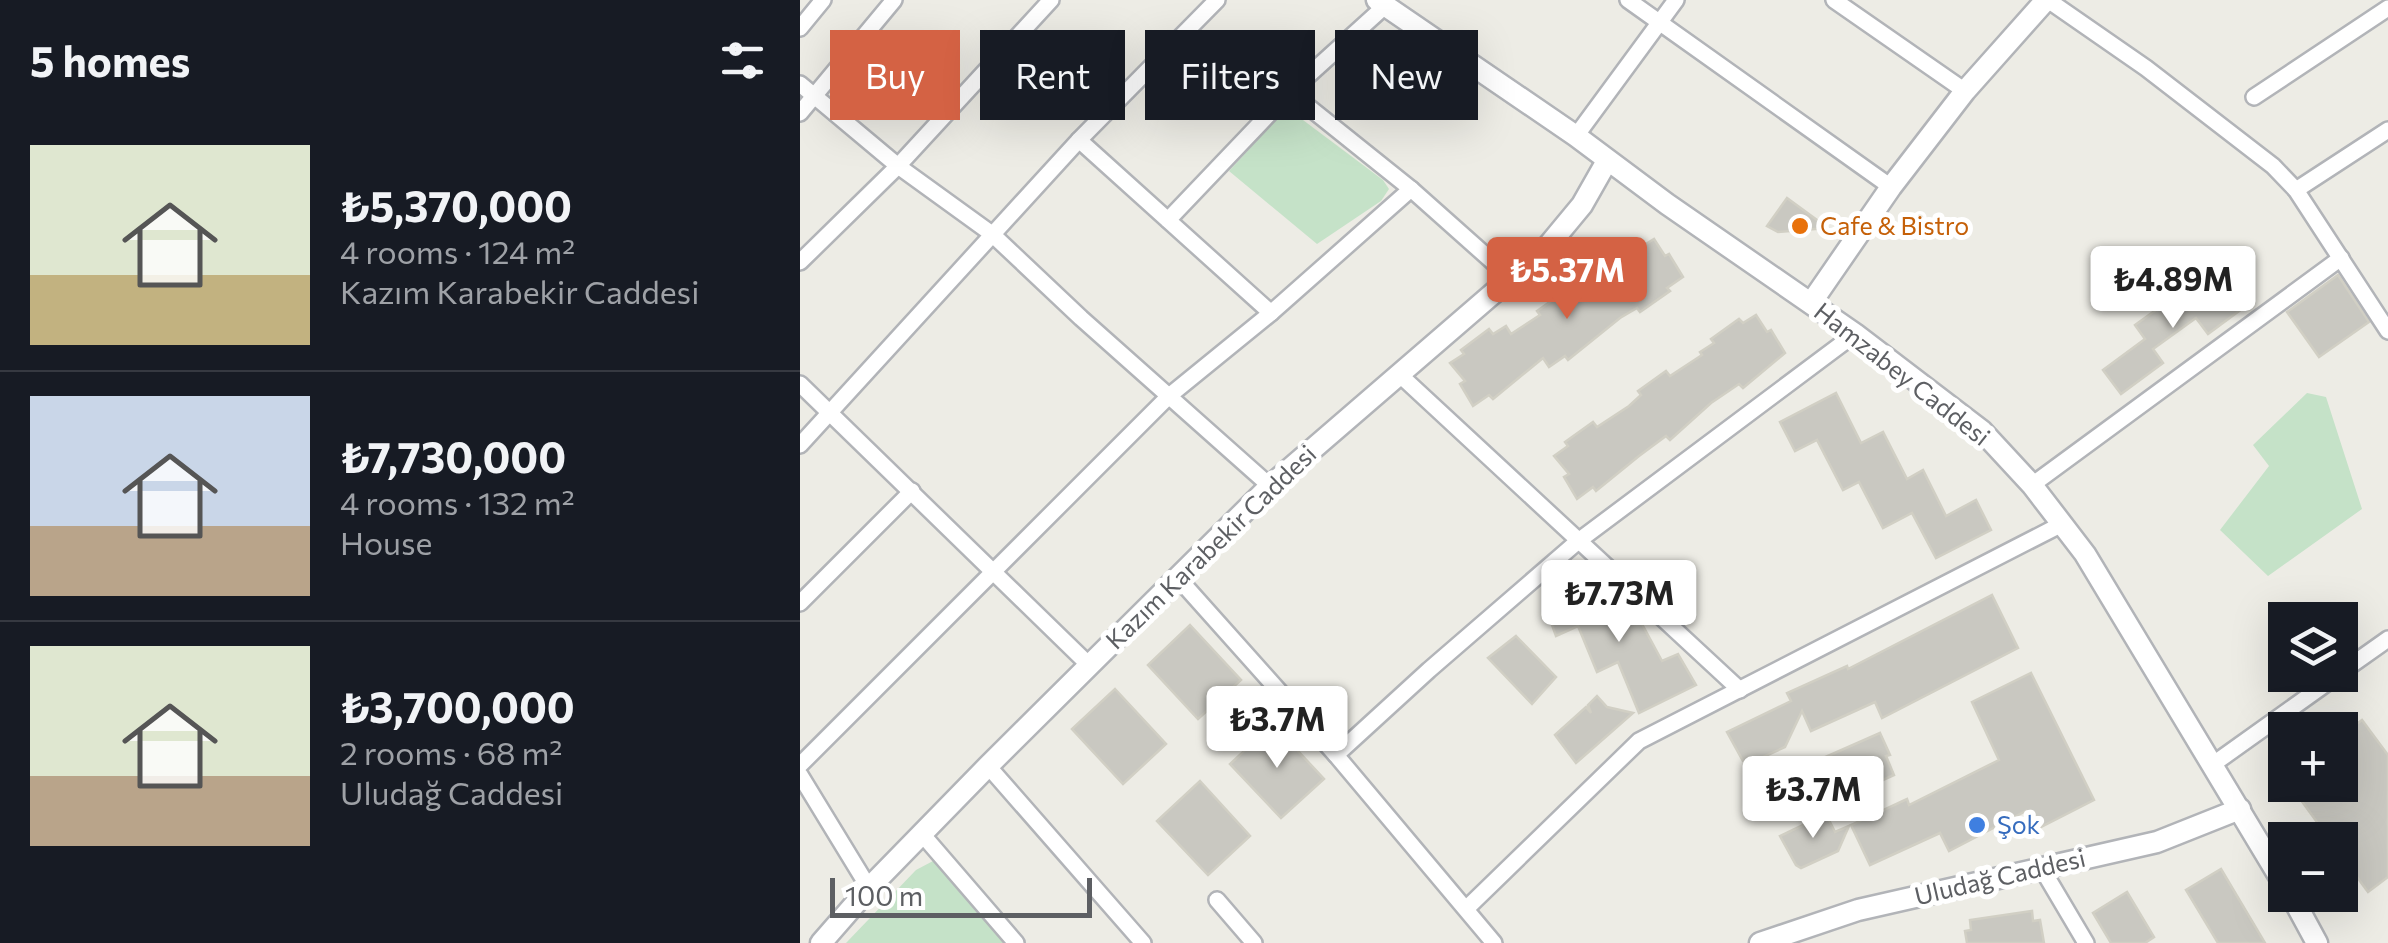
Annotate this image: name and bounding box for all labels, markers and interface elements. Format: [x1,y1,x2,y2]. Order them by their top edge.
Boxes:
chip: Buy [830,30,960,120]
chip: Rent [980,30,1125,120]
chip: Filters [1145,30,1315,120]
chip: New [1335,30,1478,120]
icon: filters [715,33,770,88]
text: 5 homes [30,34,190,86]
text: ₺5,370,000 [340,179,572,231]
icon: home [110,185,230,305]
place label: Cafe & Bistro [1820,210,1969,240]
marker: Cafe & Bistro [1789,215,1811,237]
text: 4 rooms · 124 m² [340,231,575,271]
pin: ₺5.37M [1486,237,1648,322]
pin: ₺4.89M [2092,246,2254,331]
text: ₺5.37M [1509,249,1625,289]
text: ₺4.89M [2113,258,2233,298]
text: Kazım Karabekir Caddesi [340,271,699,311]
street label: Hamzabey Caddesi [1809,295,1996,451]
text: ₺7,730,000 [340,430,566,482]
icon: home [110,436,230,556]
street label: Kazım Karabekir Caddesi [1099,438,1322,655]
text: 4 rooms · 132 m² [340,482,575,522]
text: House [340,522,432,562]
pin: ₺7.73M [1538,560,1700,645]
text: ₺7.73M [1563,572,1675,612]
map controls [2268,602,2358,912]
button: layers [2268,602,2358,692]
text: ₺3,700,000 [340,680,575,732]
icon: home [110,686,230,806]
pin: ₺3.7M [1207,686,1347,771]
text: ₺3.7M [1229,698,1325,738]
button: + [2268,712,2358,802]
text: 2 rooms · 68 m² [340,732,562,772]
pin: ₺3.7M [1743,756,1883,841]
text: ₺3.7M [1765,768,1861,808]
text: Uludağ Caddesi [340,772,563,812]
place label: Şok [1997,809,2041,839]
marker: Şok [1966,814,1988,836]
button: − [2268,822,2358,912]
street label: Uludağ Caddesi [1911,842,2088,910]
scale bar [830,873,1092,918]
text: 100 m [845,878,923,912]

